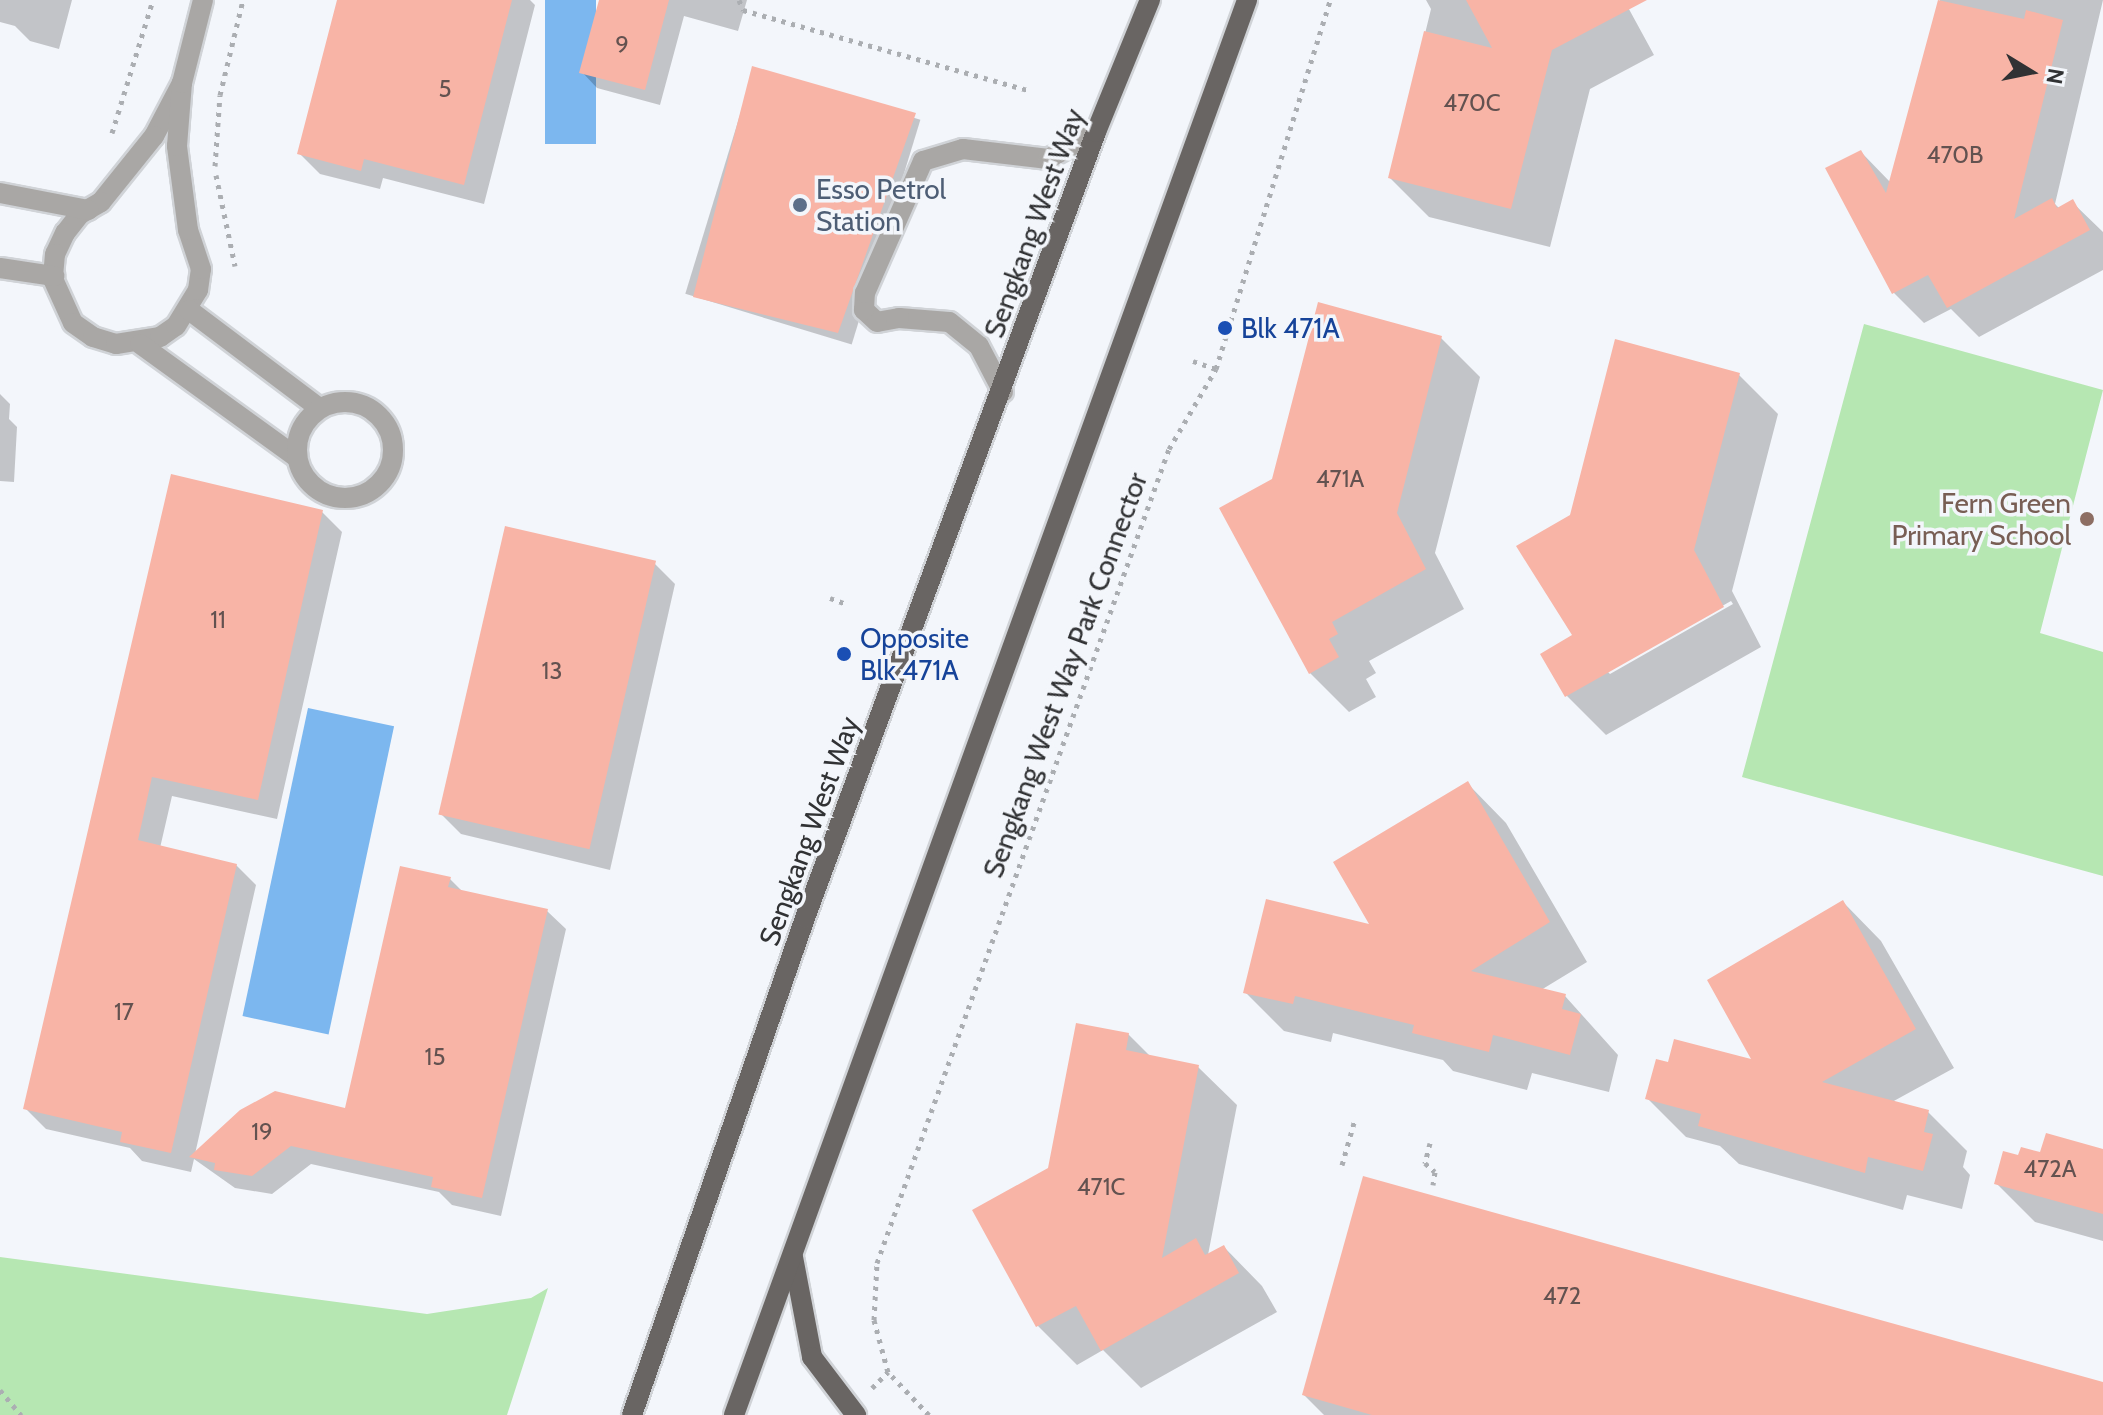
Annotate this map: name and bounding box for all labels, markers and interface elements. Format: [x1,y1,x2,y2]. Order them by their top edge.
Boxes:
house number: 9 [615,31,629,59]
north arrow [1991,32,2071,112]
text: N [2040,66,2070,86]
house number: 5 [439,75,451,103]
house number: 470C [1443,89,1501,117]
street label: Sengkang West Way [977,104,1091,342]
house number: 470B [1927,141,1983,169]
place label: Esso Petrol Station [816,172,946,238]
marker: Esso Petrol Station [791,196,809,214]
place label: Blk 471A [1241,311,1340,345]
marker: Blk 471A [1216,319,1234,337]
house number: 471A [1316,465,1364,493]
street label: Sengkang West Way Park Connector [976,468,1154,882]
place label: Fern Green Primary School [1891,486,2071,552]
marker: Fern Green Primary School [2078,510,2096,528]
house number: 11 [210,606,226,634]
place label: Opposite Blk 471A [860,621,969,687]
marker: Opposite Blk 471A [835,645,853,663]
house number: 13 [542,657,562,685]
street label: Sengkang West Way [752,712,866,950]
house number: 17 [114,998,134,1026]
house number: 15 [425,1043,445,1071]
house number: 19 [251,1118,273,1146]
house number: 472A [2023,1155,2077,1183]
house number: 471C [1077,1173,1125,1201]
house number: 472 [1543,1282,1581,1310]

